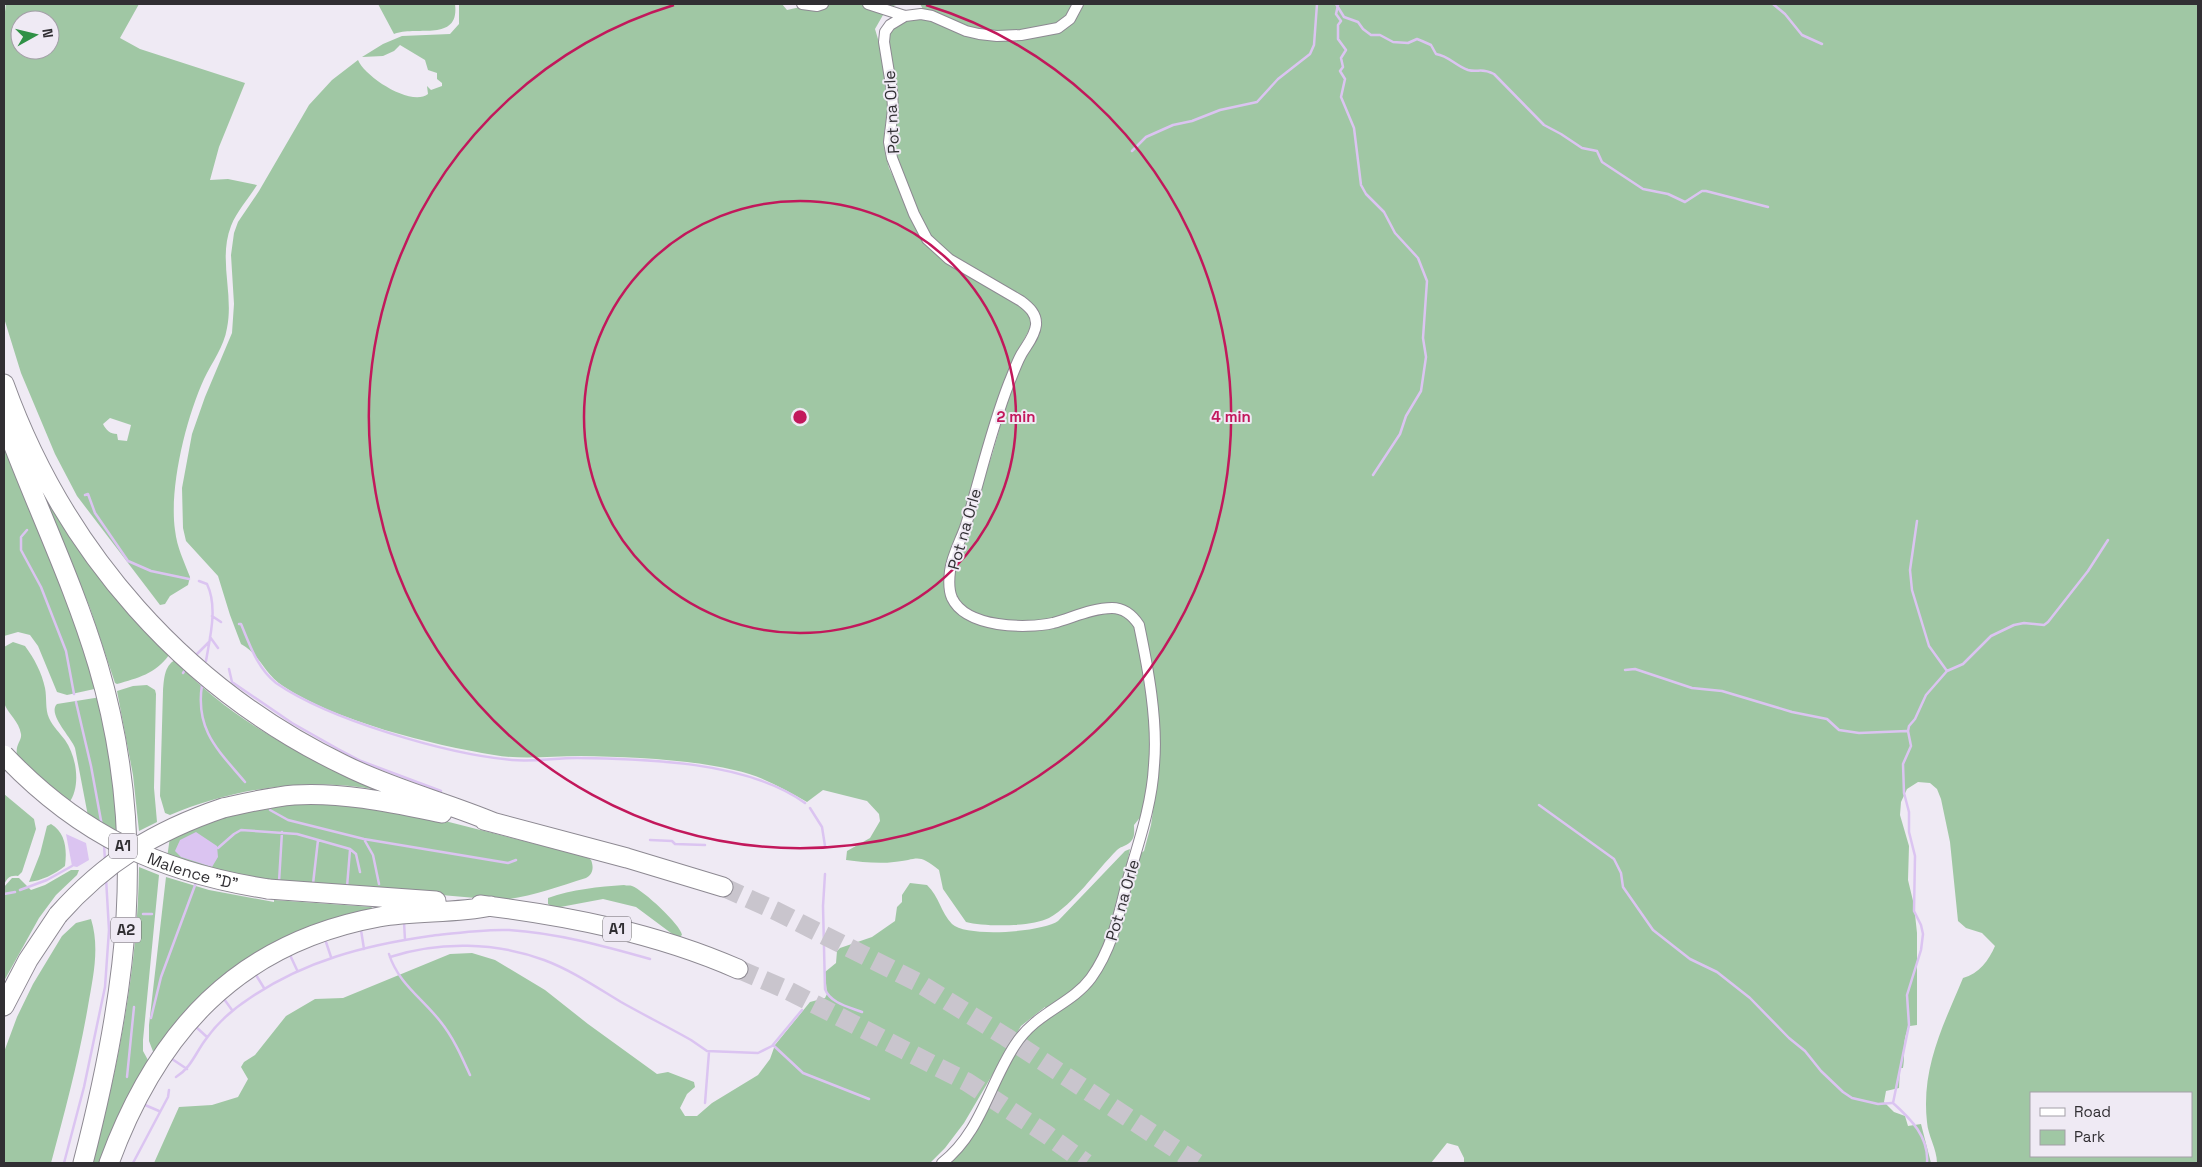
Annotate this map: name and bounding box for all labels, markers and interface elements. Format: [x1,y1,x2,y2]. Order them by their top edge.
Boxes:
north arrow [10,10,60,60]
text: N [38,27,57,39]
street label: Pot na Orle [879,70,904,154]
text: 2 min [997,407,1035,426]
text: 4 min [1211,407,1251,426]
centre of rings [791,408,809,426]
street label: Pot na Orle [943,486,986,572]
road number: A1 [109,834,137,858]
street label: Malence "D" [144,848,240,894]
street label: Pot na Orle [1101,857,1144,943]
road number: A1 [603,916,631,942]
road number: A2 [111,918,141,942]
legend [2030,1092,2192,1157]
text: Road [2074,1102,2111,1121]
text: Park [2074,1127,2105,1146]

